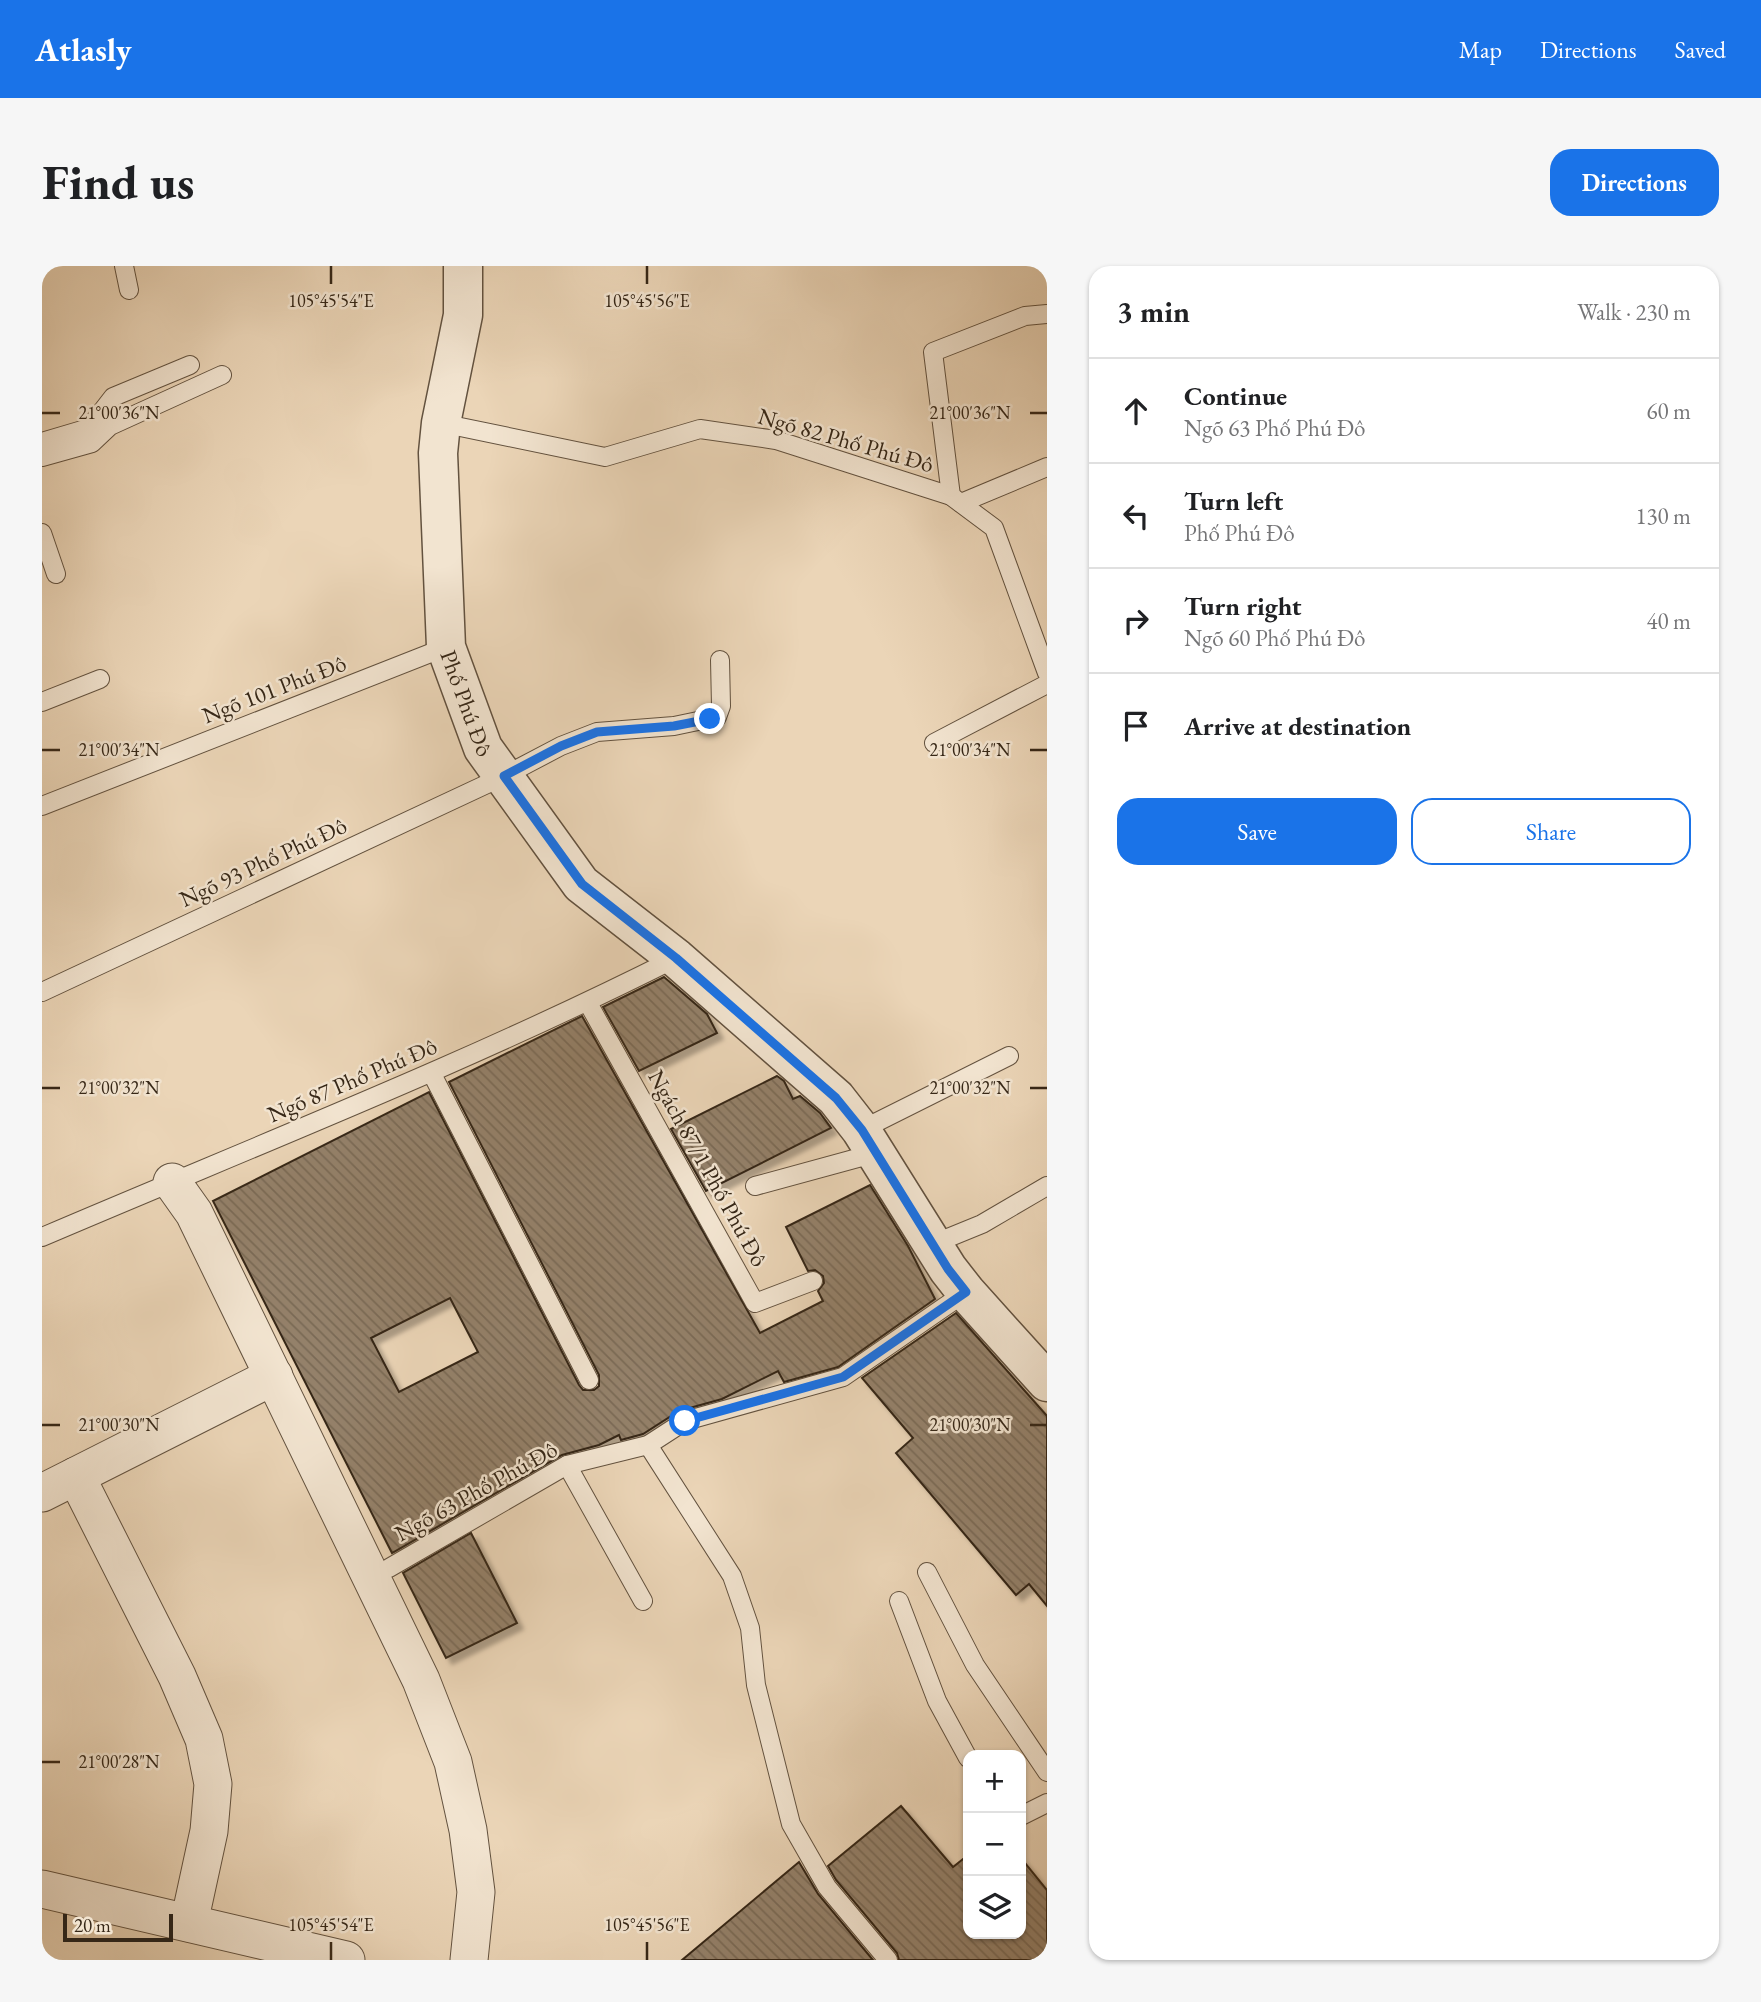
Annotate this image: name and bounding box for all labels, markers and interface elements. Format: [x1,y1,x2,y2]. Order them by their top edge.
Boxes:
text: Atlasly [35,28,132,71]
text: Map [1459,34,1502,65]
text: Directions [1540,34,1637,65]
text: Saved [1675,34,1726,65]
button: Directions [1550,149,1719,216]
text: Find us [42,150,194,214]
text: 105°45'54"E [288,289,374,312]
text: 105°45'56"E [604,289,690,312]
text: 3 min [1117,292,1190,331]
text: Walk · 230 m [1577,297,1691,327]
text: Continue [1184,379,1287,413]
icon: ahead [1117,392,1155,430]
text: 60 m [1646,396,1691,426]
text: 21°00'36"N [79,401,160,424]
street label: Ngõ 82 Phố Phú Đô [755,401,937,479]
text: 21°00'36"N [930,401,1011,424]
text: Ngõ 63 Phố Phú Đô [1184,413,1365,443]
text: Turn left [1184,484,1283,518]
icon: left [1117,497,1155,535]
text: 130 m [1635,501,1691,531]
text: Phố Phú Đô [1184,518,1295,548]
text: Turn right [1184,589,1302,623]
icon: right [1117,602,1155,640]
text: 40 m [1646,606,1691,636]
text: Ngõ 60 Phố Phú Đô [1184,623,1365,653]
street label: Phố Phú Đô [433,646,499,763]
street label: Ngõ 101 Phú Đô [198,648,350,730]
route end [694,703,725,734]
icon: arrive [1117,707,1155,745]
text: Arrive at destination [1184,709,1411,743]
text: 21°00'34"N [79,738,160,761]
text: 21°00'34"N [930,738,1011,761]
button: Save [1117,798,1397,865]
button: Share [1411,798,1691,865]
street label: Ngõ 93 Phố Phú Đô [174,810,352,914]
street label: Ngõ 87 Phố Phú Đô [263,1031,441,1129]
street label: Ngách 87/1 Phố Phú Đô [641,1064,775,1272]
text: 21°00'32"N [79,1076,160,1099]
text: 21°00'32"N [930,1076,1011,1099]
route start [669,1405,700,1436]
text: 21°00'30"N [79,1413,160,1436]
text: 21°00'30"N [930,1413,1011,1436]
street label: Ngõ 63 Phố Phú Đô [389,1434,563,1548]
text: 21°00'28"N [79,1750,160,1773]
map controls [963,1750,1026,1939]
button: + [963,1750,1026,1813]
button: − [963,1813,1026,1876]
button: layers [963,1876,1026,1939]
scale bar [63,1911,173,1943]
text: 20 m [74,1913,111,1938]
text: 105°45'54"E [288,1913,374,1936]
text: 105°45'56"E [604,1913,690,1936]

